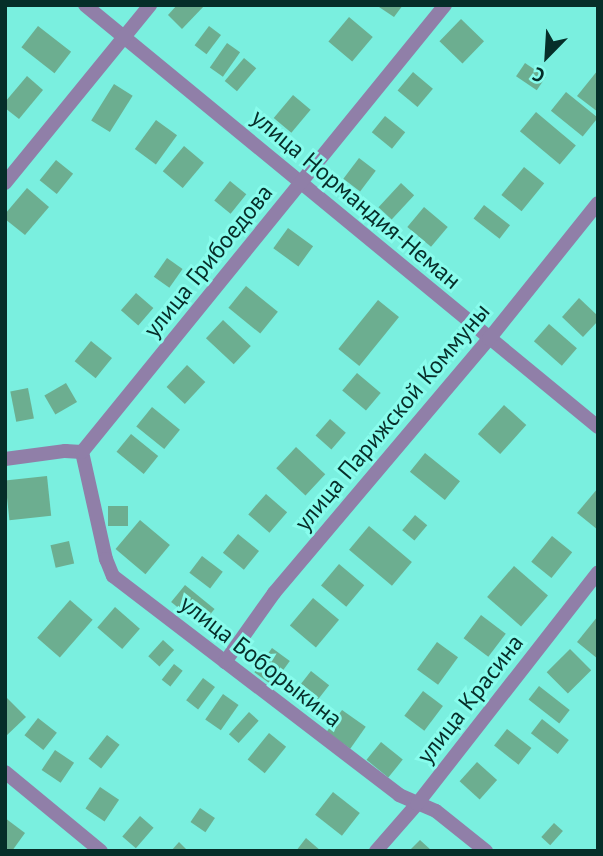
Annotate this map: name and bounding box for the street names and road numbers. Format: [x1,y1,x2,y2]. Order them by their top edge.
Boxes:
street label: улица Нормандия-Неман [245,103,467,295]
street label: улица Грибоедова [137,179,279,343]
street label: улица Парижской Коммуны [288,297,496,537]
street label: улица Боборыкина [174,589,348,733]
street label: улица Красина [411,629,529,769]

